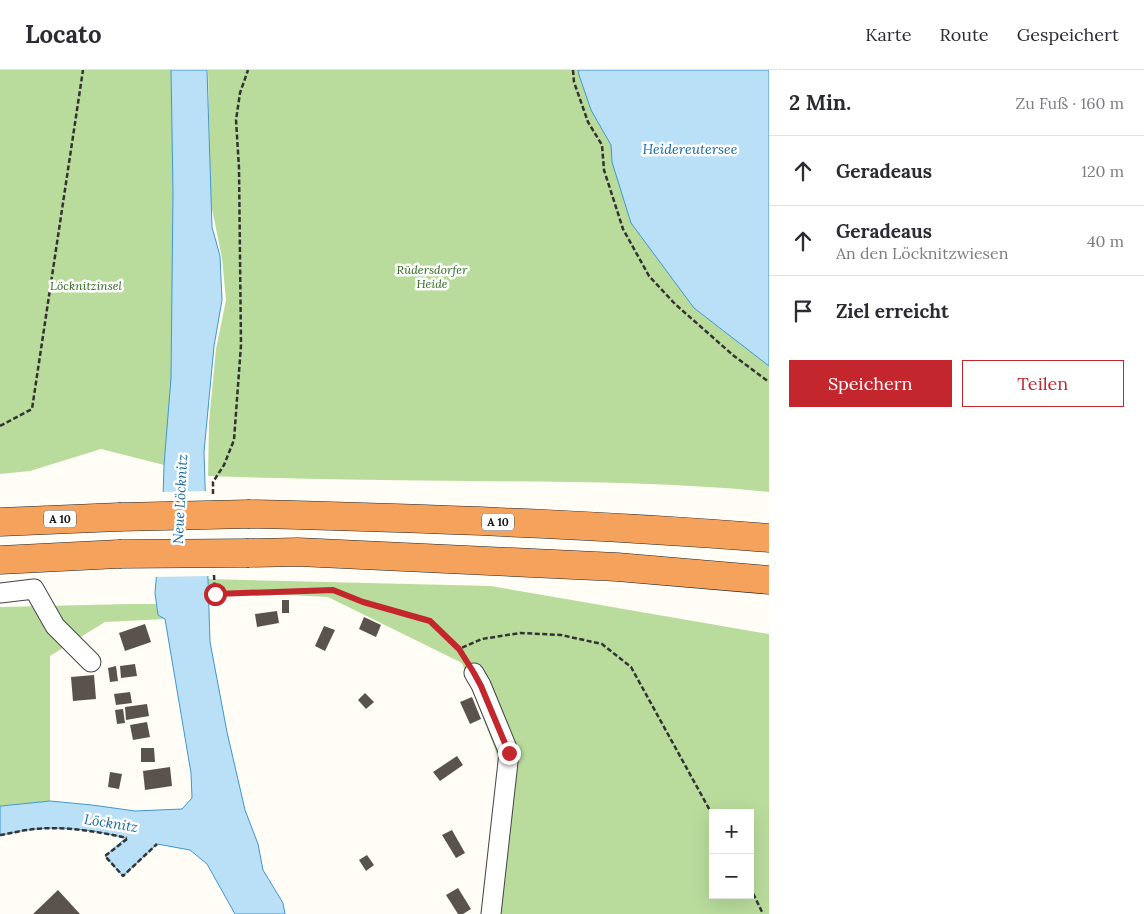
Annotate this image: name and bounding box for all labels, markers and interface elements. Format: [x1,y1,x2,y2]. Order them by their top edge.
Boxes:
text: Locato [25,19,102,50]
text: Karte [865,23,911,46]
text: Route [939,23,989,46]
text: Gespeichert [1017,23,1119,46]
text: 2 Min. [789,89,851,116]
text: Zu Fuß · 160 m [1015,93,1124,113]
water label: Heidereutersee [643,140,738,158]
icon: ahead [789,157,817,185]
text: Geradeaus [836,159,932,183]
text: 120 m [1081,161,1124,181]
text: Geradeaus [836,219,932,243]
icon: ahead [789,227,817,255]
text: 40 m [1087,231,1124,251]
text: An den Löcknitzwiesen [836,243,1008,263]
park label: Rüdersdorfer Heide [397,262,468,291]
park label: Löcknitzinsel [50,278,123,293]
icon: arrive [789,297,817,325]
text: Ziel erreicht [836,299,949,323]
button: Speichern [789,360,952,407]
button: Teilen [962,360,1124,407]
water label: Neue Löcknitz [169,453,191,544]
road number: A 10 [44,510,76,528]
road number: A 10 [482,514,514,531]
route start [204,583,227,606]
route end [498,742,521,765]
map controls [709,809,754,899]
button: + [709,809,754,854]
water label: Löcknitz [83,810,140,836]
button: − [709,854,754,899]

